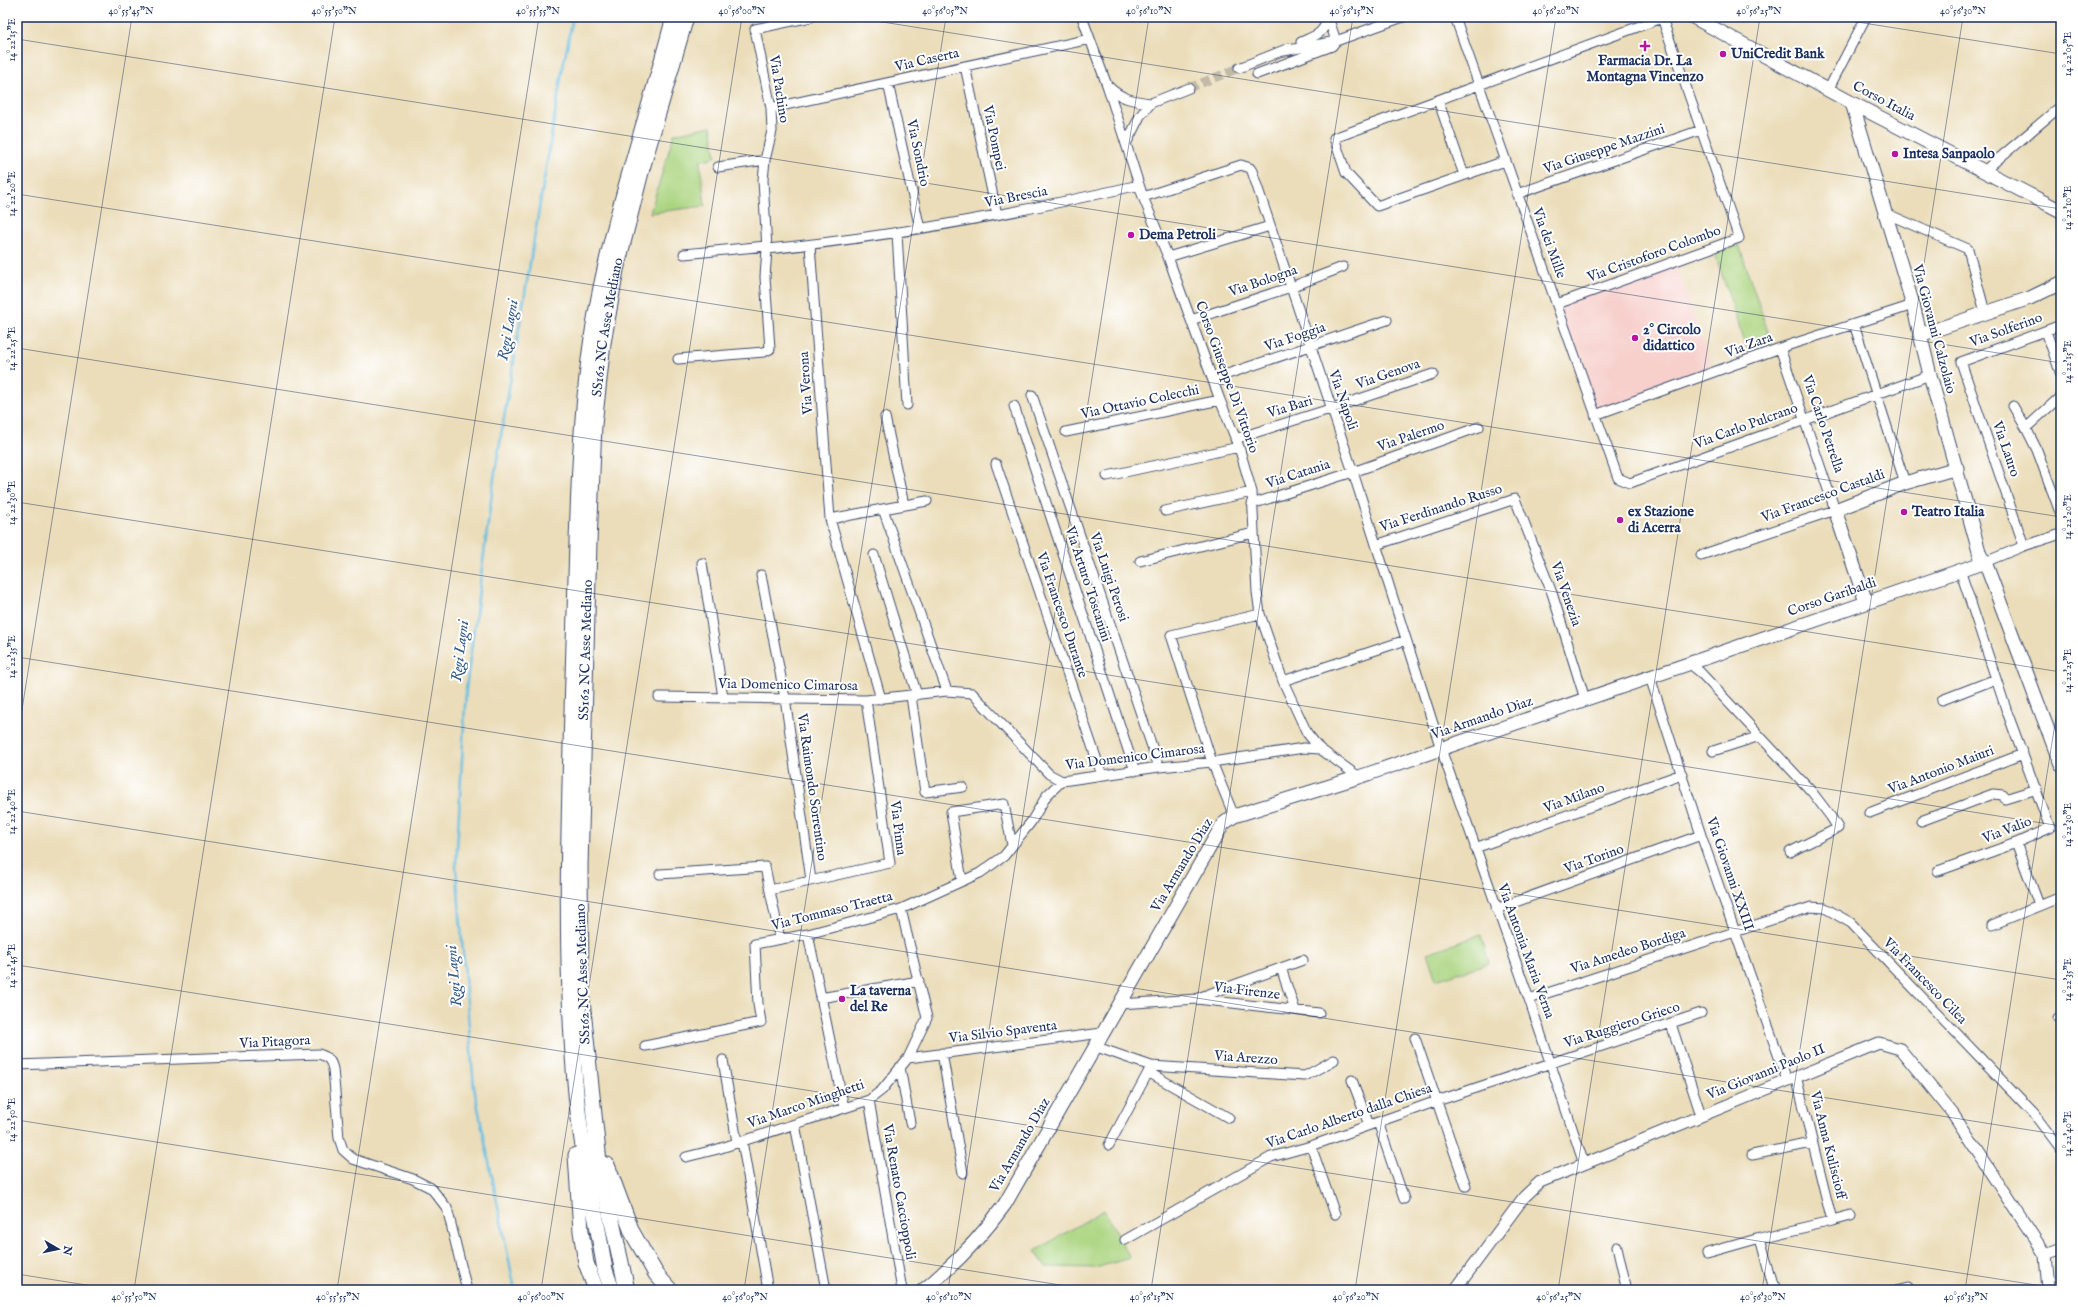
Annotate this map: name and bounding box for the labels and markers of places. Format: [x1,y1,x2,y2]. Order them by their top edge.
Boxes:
marker: Farmacia Dr. La Montagna Vincenzo [1640,41,1650,51]
place label: UniCredit Bank [1730,45,1825,63]
marker: UniCredit Bank [1718,49,1728,59]
place label: Farmacia Dr. La Montagna Vincenzo [1586,52,1704,86]
place label: Intesa Sanpaolo [1903,145,1995,163]
marker: Intesa Sanpaolo [1890,149,1900,159]
place label: Dema Petroli [1139,226,1216,244]
marker: Dema Petroli [1126,230,1136,240]
place label: 2° Circolo didattico [1643,321,1701,355]
marker: 2° Circolo didattico [1630,333,1640,343]
place label: ex Stazione di Acerra [1628,503,1694,537]
place label: Teatro Italia [1911,503,1985,521]
marker: Teatro Italia [1899,507,1909,517]
marker: ex Stazione di Acerra [1615,515,1625,525]
place label: La taverna del Re [850,982,912,1016]
marker: La taverna del Re [837,994,847,1004]

